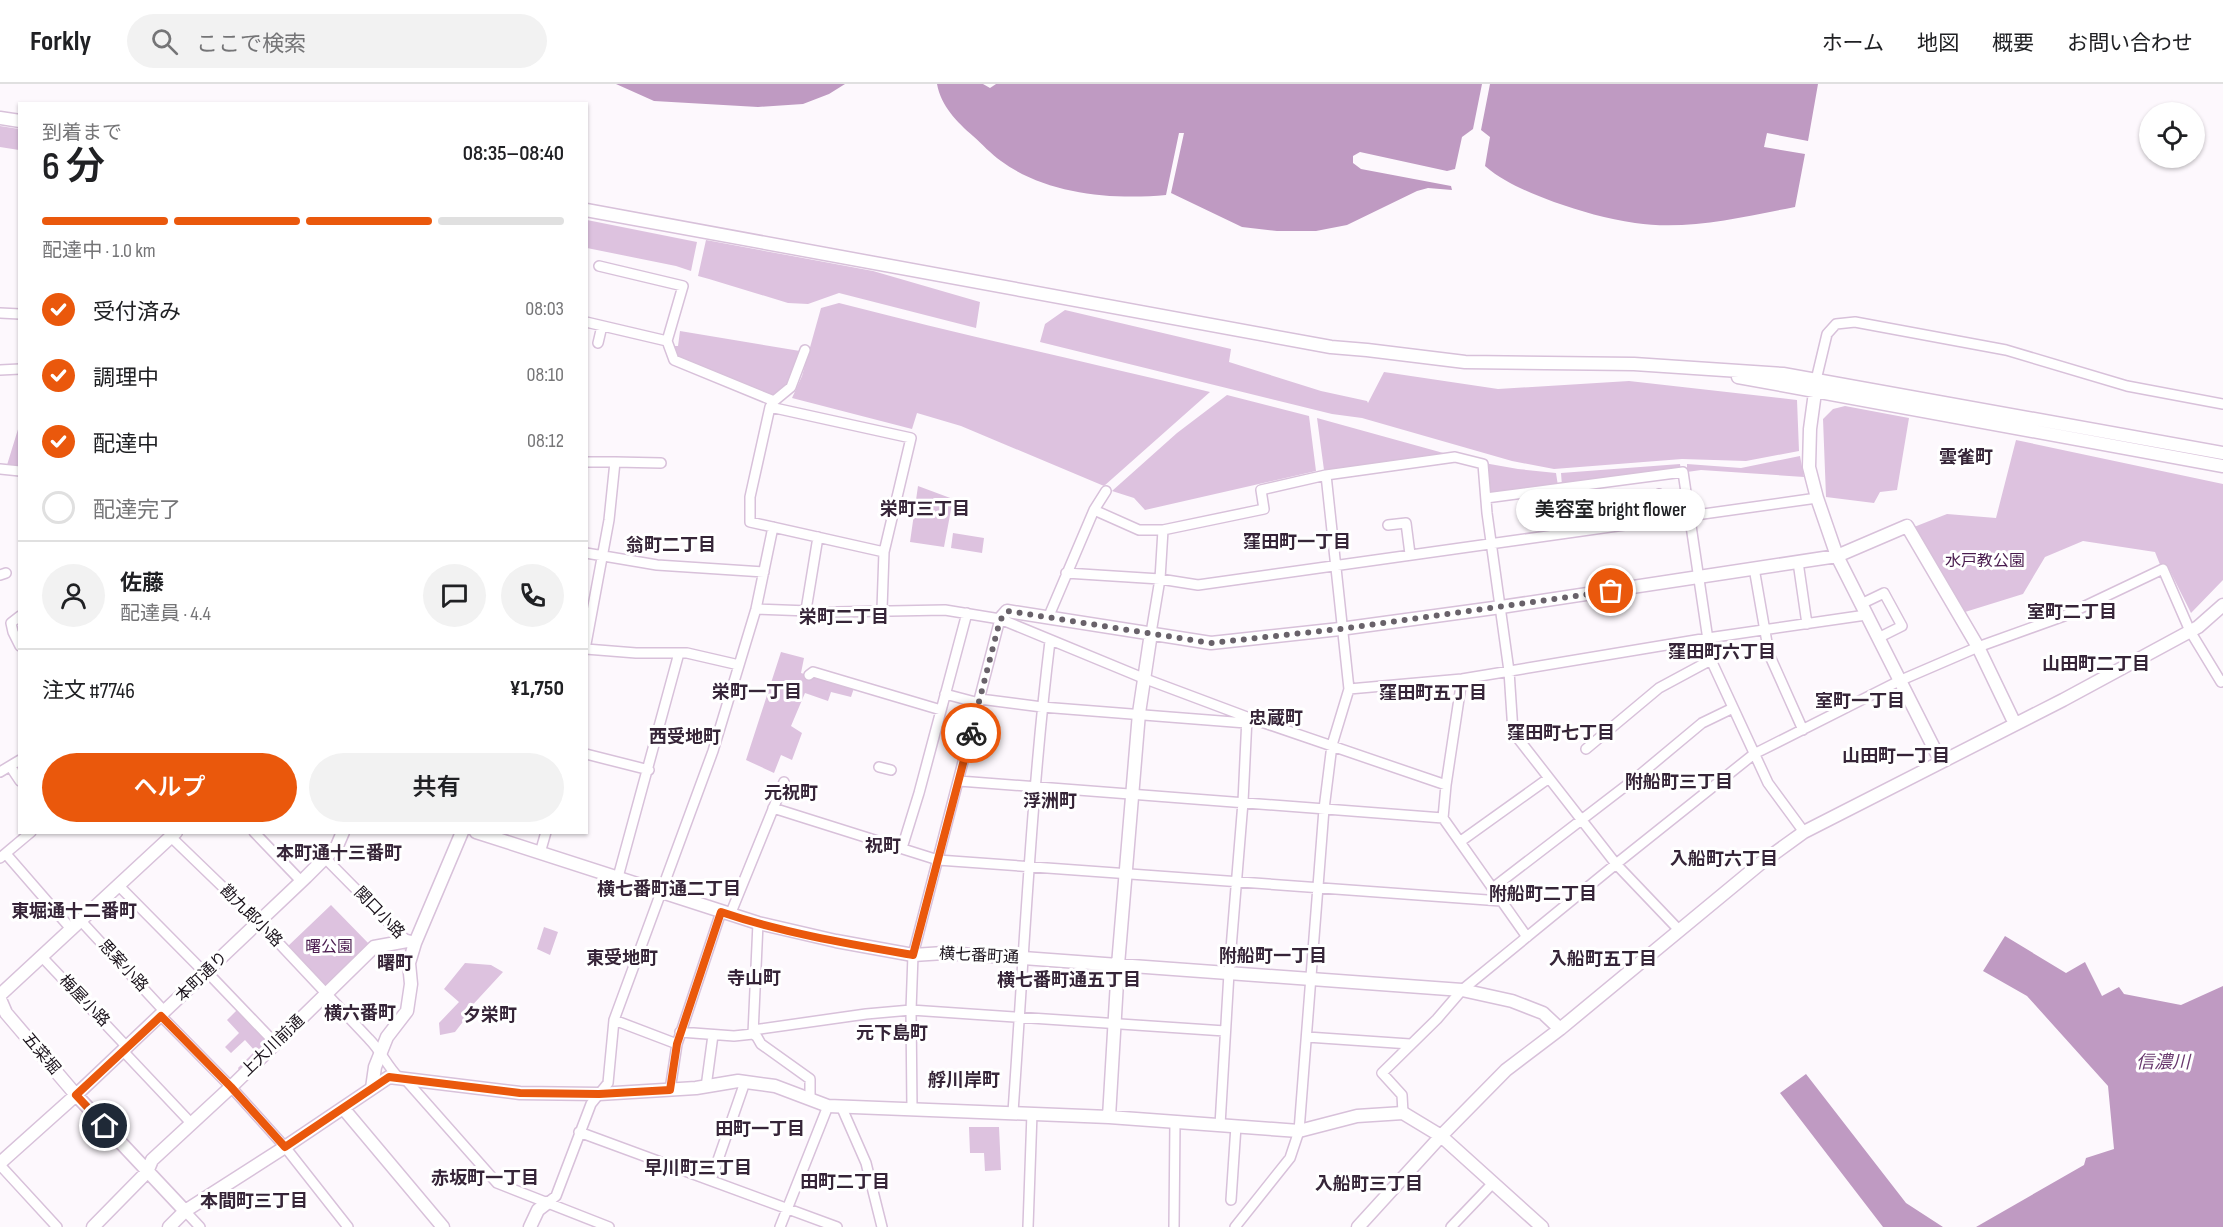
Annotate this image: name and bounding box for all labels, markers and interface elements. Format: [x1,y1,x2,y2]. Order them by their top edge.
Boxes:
search box [127,14,547,68]
text: Forkly [30,25,91,58]
icon: search [148,25,181,58]
text: ここで検索 [196,31,306,58]
text: ホーム [1822,31,1884,56]
text: 地図 [1917,31,1959,56]
text: 概要 [1992,31,2034,56]
text: お問い合わせ [2067,31,2193,56]
map controls [2139,102,2205,168]
button: locate [2139,102,2205,168]
text: 到着まで [42,121,122,145]
text: 08:35–08:40 [463,140,564,167]
text: 6 分 [42,144,105,191]
text: 配達中 · 1.0 km [42,239,156,263]
icon: check [42,293,75,326]
text: 08:03 [525,297,564,321]
text: 受付済み [93,299,181,326]
icon: check [42,359,75,392]
text: 08:10 [527,363,564,387]
text: 調理中 [93,365,159,392]
icon: check [42,425,75,458]
text: 08:12 [527,429,564,453]
text: 配達中 [93,431,159,458]
district label: 雲雀町 [1939,447,1993,468]
callout: 美容室 bright flower [1516,489,1706,531]
text: 配達完了 [93,497,181,524]
text: 美容室 bright flower [1535,498,1686,522]
district label: 栄町三丁目 [880,499,970,520]
district label: 窪田町一丁目 [1243,532,1351,553]
district label: 翁町二丁目 [626,535,716,556]
park label: 水戸教公園 [1945,552,2025,571]
button: person [42,564,105,627]
button: chat [423,564,486,627]
button: phone [501,564,564,627]
pin [1585,565,1636,616]
text: 佐藤 [120,570,164,597]
icon: bag [1594,574,1627,607]
text: 配達員 · 4.4 [120,602,211,626]
district label: 室町二丁目 [2027,602,2117,623]
district label: 栄町二丁目 [799,607,889,628]
district label: 窪田町六丁目 [1668,642,1776,663]
district label: 山田町二丁目 [2042,654,2150,675]
text: ¥1,750 [510,675,564,702]
text: 注文 #7746 [42,678,135,705]
district label: 栄町一丁目 [712,682,802,703]
district label: 窪田町五丁目 [1379,683,1487,704]
district label: 室町一丁目 [1815,691,1905,712]
courier [941,703,1001,763]
district label: 忠蔵町 [1249,708,1303,729]
icon: bike [955,717,988,750]
district label: 窪田町七丁目 [1507,723,1615,744]
district label: 西受地町 [649,726,721,748]
district label: 山田町一丁目 [1842,746,1950,767]
button: ヘルプ [42,753,297,822]
button: 共有 [309,753,564,822]
district label: 附船町三丁目 [1625,772,1733,793]
district label: 元祝町 [764,783,818,804]
district label: 浮洲町 [1023,791,1077,812]
district label: 祝町 [865,836,901,857]
district label: 本町通十三番町 [276,843,402,864]
district label: 入船町六丁目 [1670,849,1778,870]
district label: 横七番町通二丁目 [597,879,741,900]
street label: 勘九郎小路 [216,881,286,951]
street label: 関口小路 [350,883,408,943]
district label: 附船町二丁目 [1489,884,1597,905]
district label: 東堀通十二番町 [11,901,137,922]
street label: 思案小路 [94,936,152,996]
park label: 曙公園 [305,938,353,957]
street label: 横七番町通 [939,944,1019,968]
district label: 附船町一丁目 [1219,946,1327,967]
district label: 東受地町 [586,947,658,969]
street label: 本町通り [172,948,232,1006]
district label: 入船町五丁目 [1549,949,1657,970]
district label: 曙町 [377,953,413,974]
district label: 寺山町 [727,968,781,989]
district label: 横七番町通五丁目 [997,970,1141,991]
street label: 梅屋小路 [55,971,113,1031]
district label: 横六番町 [324,1003,396,1024]
district label: 夕栄町 [463,1005,517,1026]
street label: 上大川前通 [238,1011,308,1081]
district label: 元下島町 [856,1023,928,1044]
street label: 五菜堀 [18,1030,64,1078]
water label: 信濃川 [2136,1052,2192,1073]
district label: 艀川岸町 [928,1070,1000,1091]
pin [79,1100,130,1151]
icon: home [88,1109,121,1142]
district label: 田町一丁目 [715,1119,805,1140]
district label: 早川町三丁目 [644,1158,752,1179]
district label: 赤坂町一丁目 [431,1168,539,1189]
district label: 田町二丁目 [800,1172,890,1193]
district label: 入船町三丁目 [1315,1174,1423,1195]
district label: 本間町三丁目 [200,1191,308,1212]

